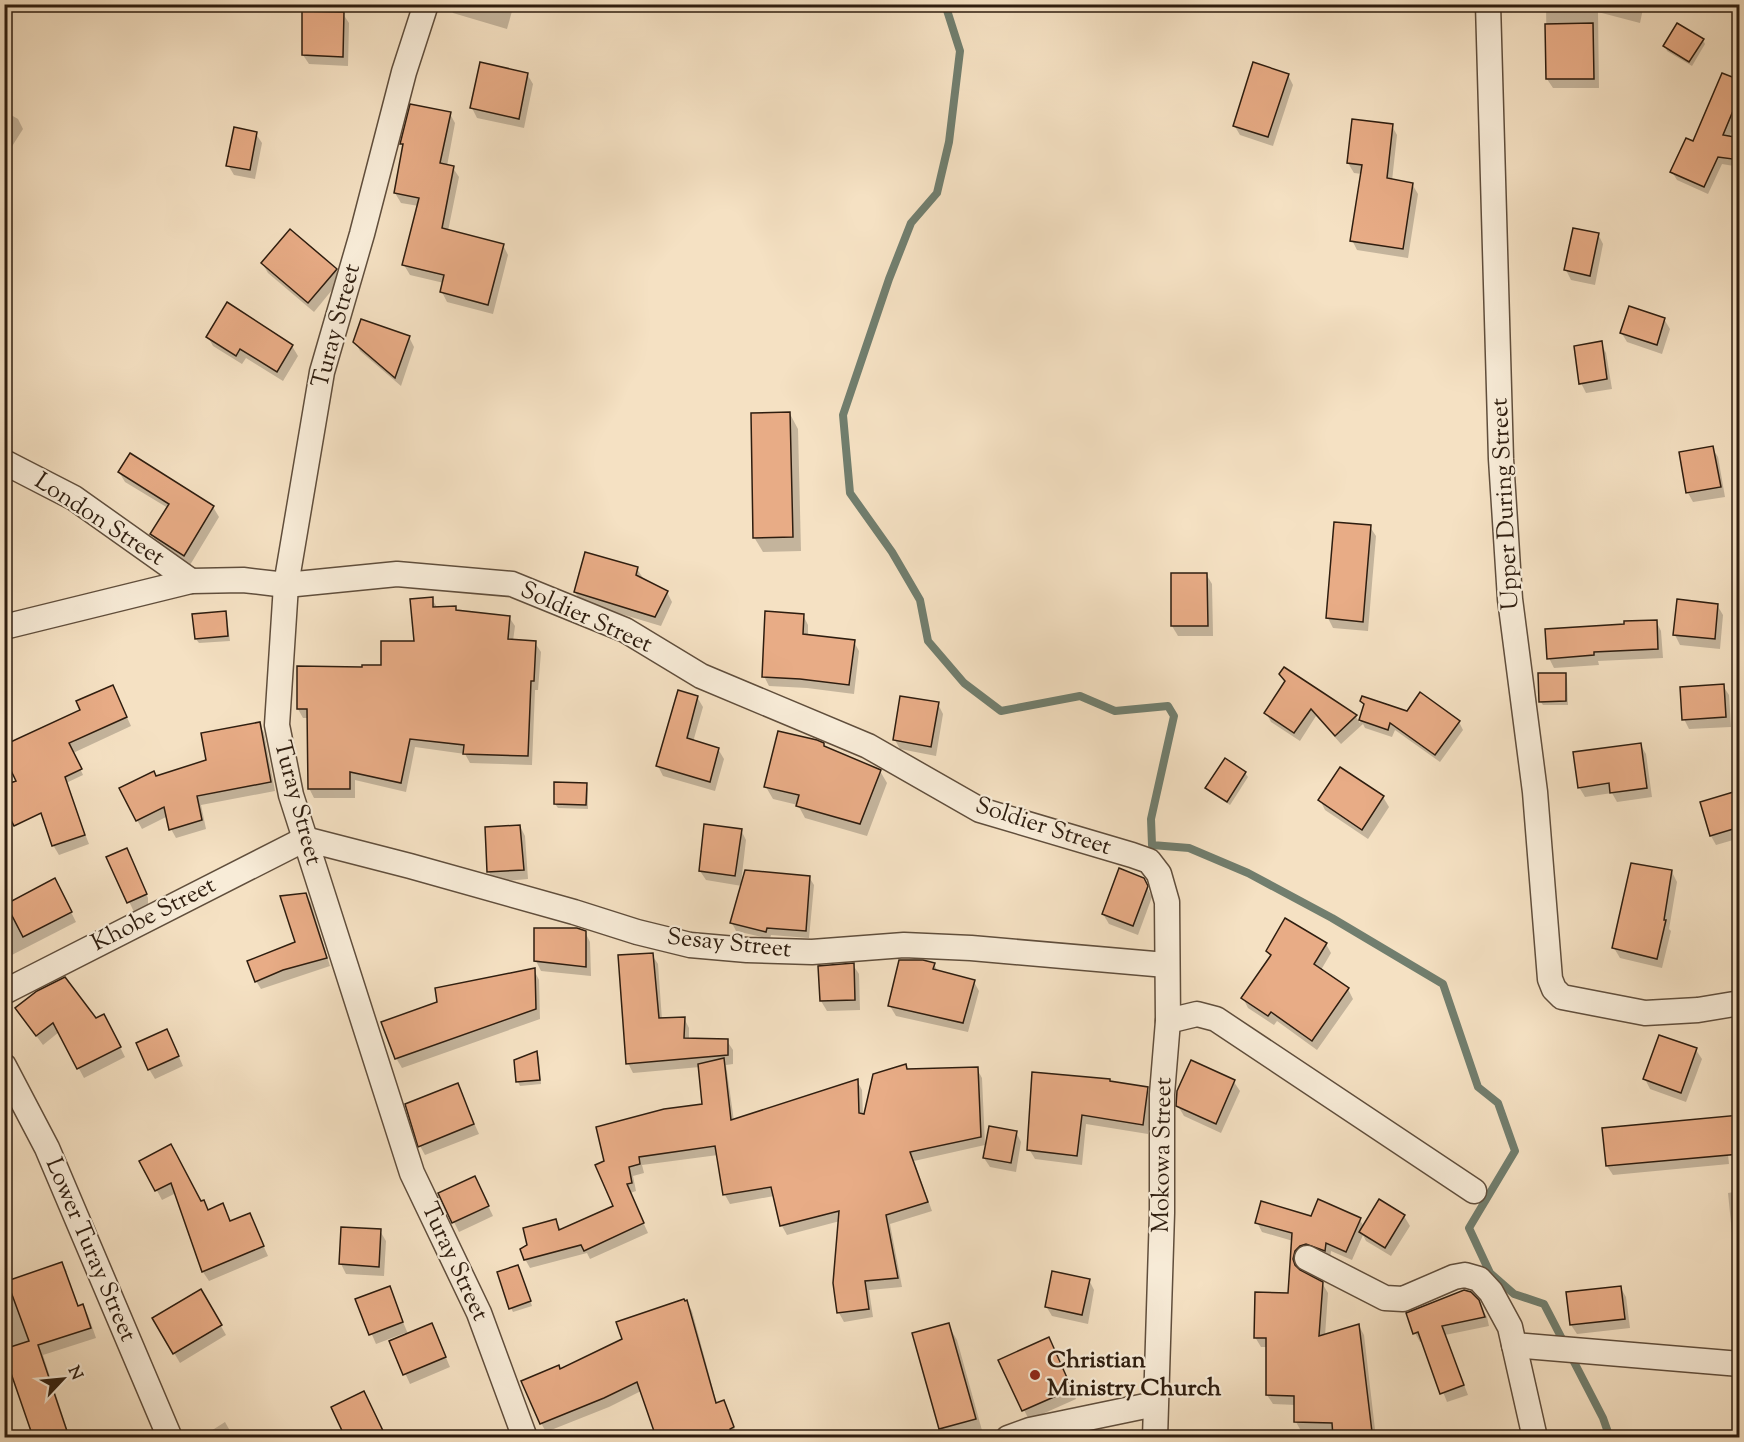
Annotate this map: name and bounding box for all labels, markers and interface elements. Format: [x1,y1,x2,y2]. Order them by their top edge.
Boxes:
street label: Turay Street [304,260,370,392]
street label: Upper During Street [1483,397,1529,611]
street label: London Street [27,465,171,575]
street label: Soldier Street [515,574,657,662]
street label: Turay Street [264,737,330,869]
street label: Soldier Street [971,789,1115,865]
street label: Khobe Street [86,869,222,961]
street label: Sesay Street [665,921,793,967]
street label: Mokowa Street [1145,1077,1181,1233]
street label: Lower Turay Street [36,1153,144,1347]
street label: Turay Street [412,1197,496,1327]
place label: Christian Ministry Church [1047,1344,1222,1406]
north arrow [33,1349,93,1409]
text: N [61,1363,87,1385]
marker: Christian Ministry Church [1028,1368,1042,1382]

